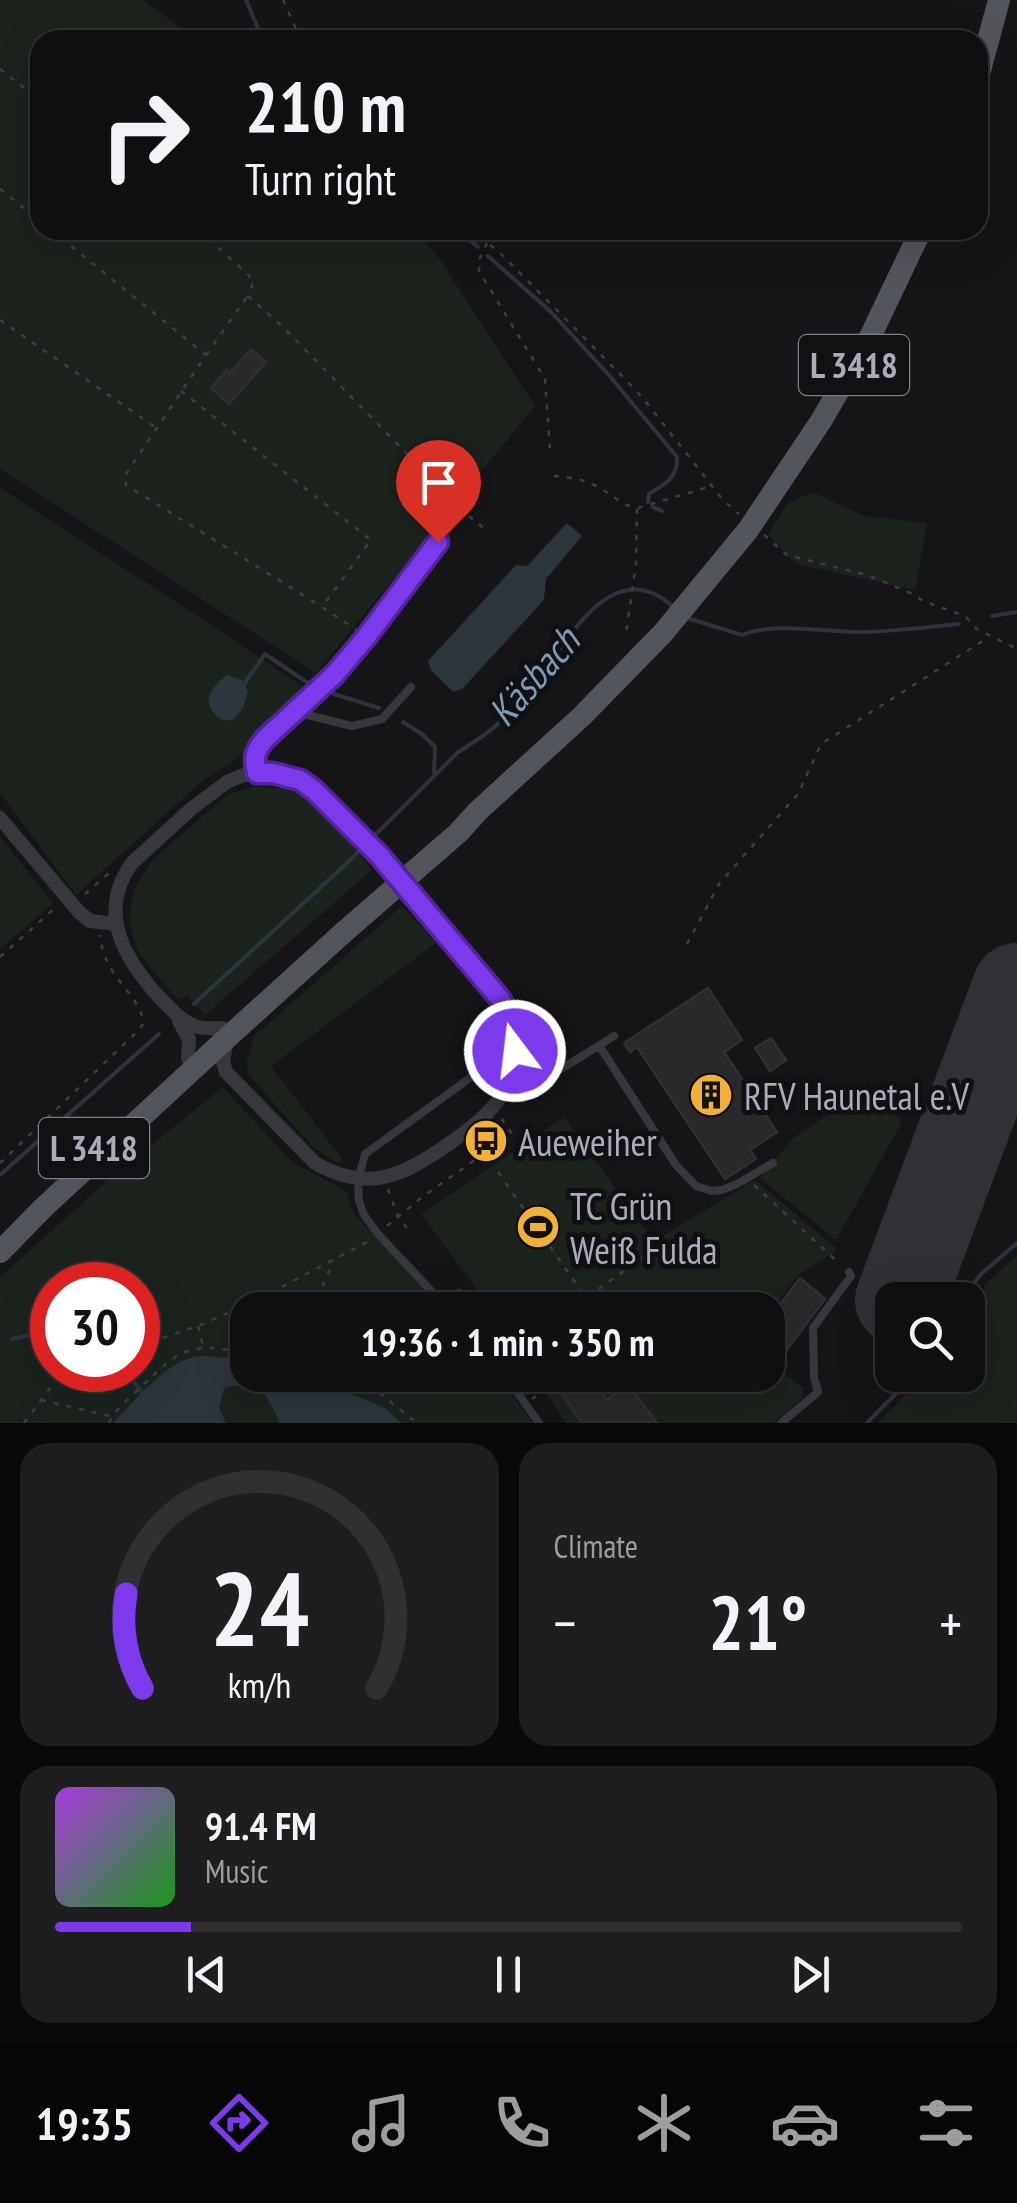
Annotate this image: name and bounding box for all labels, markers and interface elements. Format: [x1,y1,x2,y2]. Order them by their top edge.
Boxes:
text: 210 m [245,61,406,151]
icon: right [80,70,210,200]
text: Turn right [245,149,396,207]
road number: L 3418 [799,335,909,395]
pin [396,440,481,543]
icon: arrive [411,455,466,510]
water label: Käsbach [476,614,592,736]
position arrow [463,999,567,1103]
place label: RFV Haunetal e.V [744,1071,970,1120]
building icon: RFV Haunetal e.V [688,1072,734,1118]
place label: Aueweiher [518,1117,657,1166]
road number: L 3418 [39,1118,149,1178]
bus stop icon: Aueweiher [463,1118,509,1164]
place label: TC Grün Weiß Fulda [570,1181,717,1274]
sports icon: TC Grün Weiß Fulda [515,1204,561,1250]
speed limit sign: 30 [30,1262,160,1392]
map controls [875,1282,985,1392]
button: search [875,1282,985,1392]
text: 19:36 · 1 min · 350 m [361,1317,654,1366]
text: Climate [554,1525,638,1567]
text: 24 [210,1540,309,1675]
text: 21° [708,1574,807,1671]
text: − [554,1587,576,1658]
text: + [939,1587,962,1658]
text: km/h [228,1662,291,1708]
text: 91.4 FM [205,1801,317,1850]
text: Music [205,1850,268,1892]
icon: previous [179,1947,234,2002]
icon: pause [481,1947,536,2002]
icon: next [783,1947,838,2002]
icon: directions [204,2088,274,2158]
icon: music [346,2088,416,2158]
icon: phone [487,2088,557,2158]
icon: climate [629,2088,699,2158]
icon: car [770,2088,840,2158]
icon: filters [911,2088,981,2158]
text: 19:35 [36,2094,133,2152]

